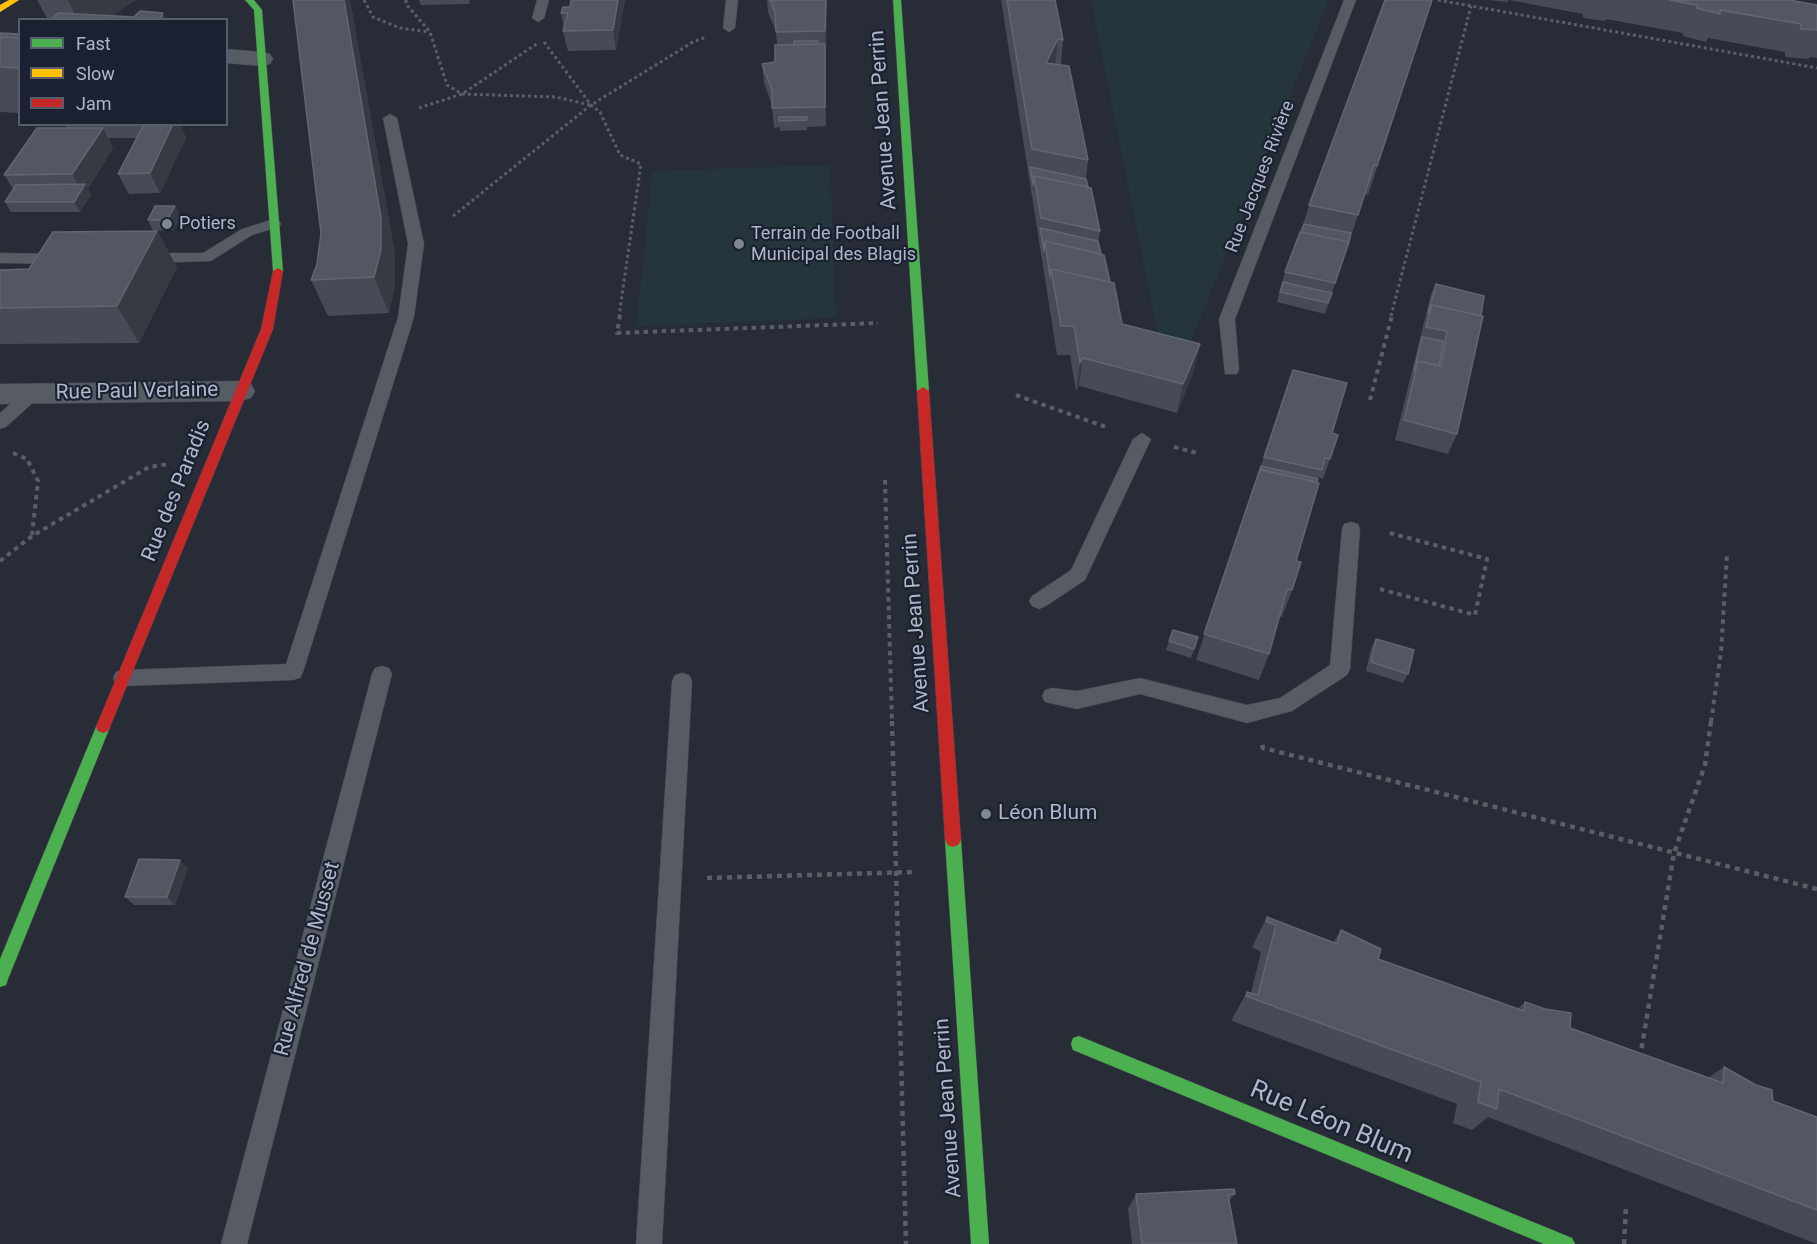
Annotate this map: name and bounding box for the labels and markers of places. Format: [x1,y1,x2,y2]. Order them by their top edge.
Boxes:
place label: Potiers [179,213,236,235]
marker: Potiers [160,217,174,231]
place label: Terrain de Football Municipal des Blagis [751,223,916,266]
marker: Terrain de Football Municipal des Blagis [732,237,746,251]
place label: Léon Blum [998,801,1097,827]
marker: Léon Blum [979,807,993,821]

